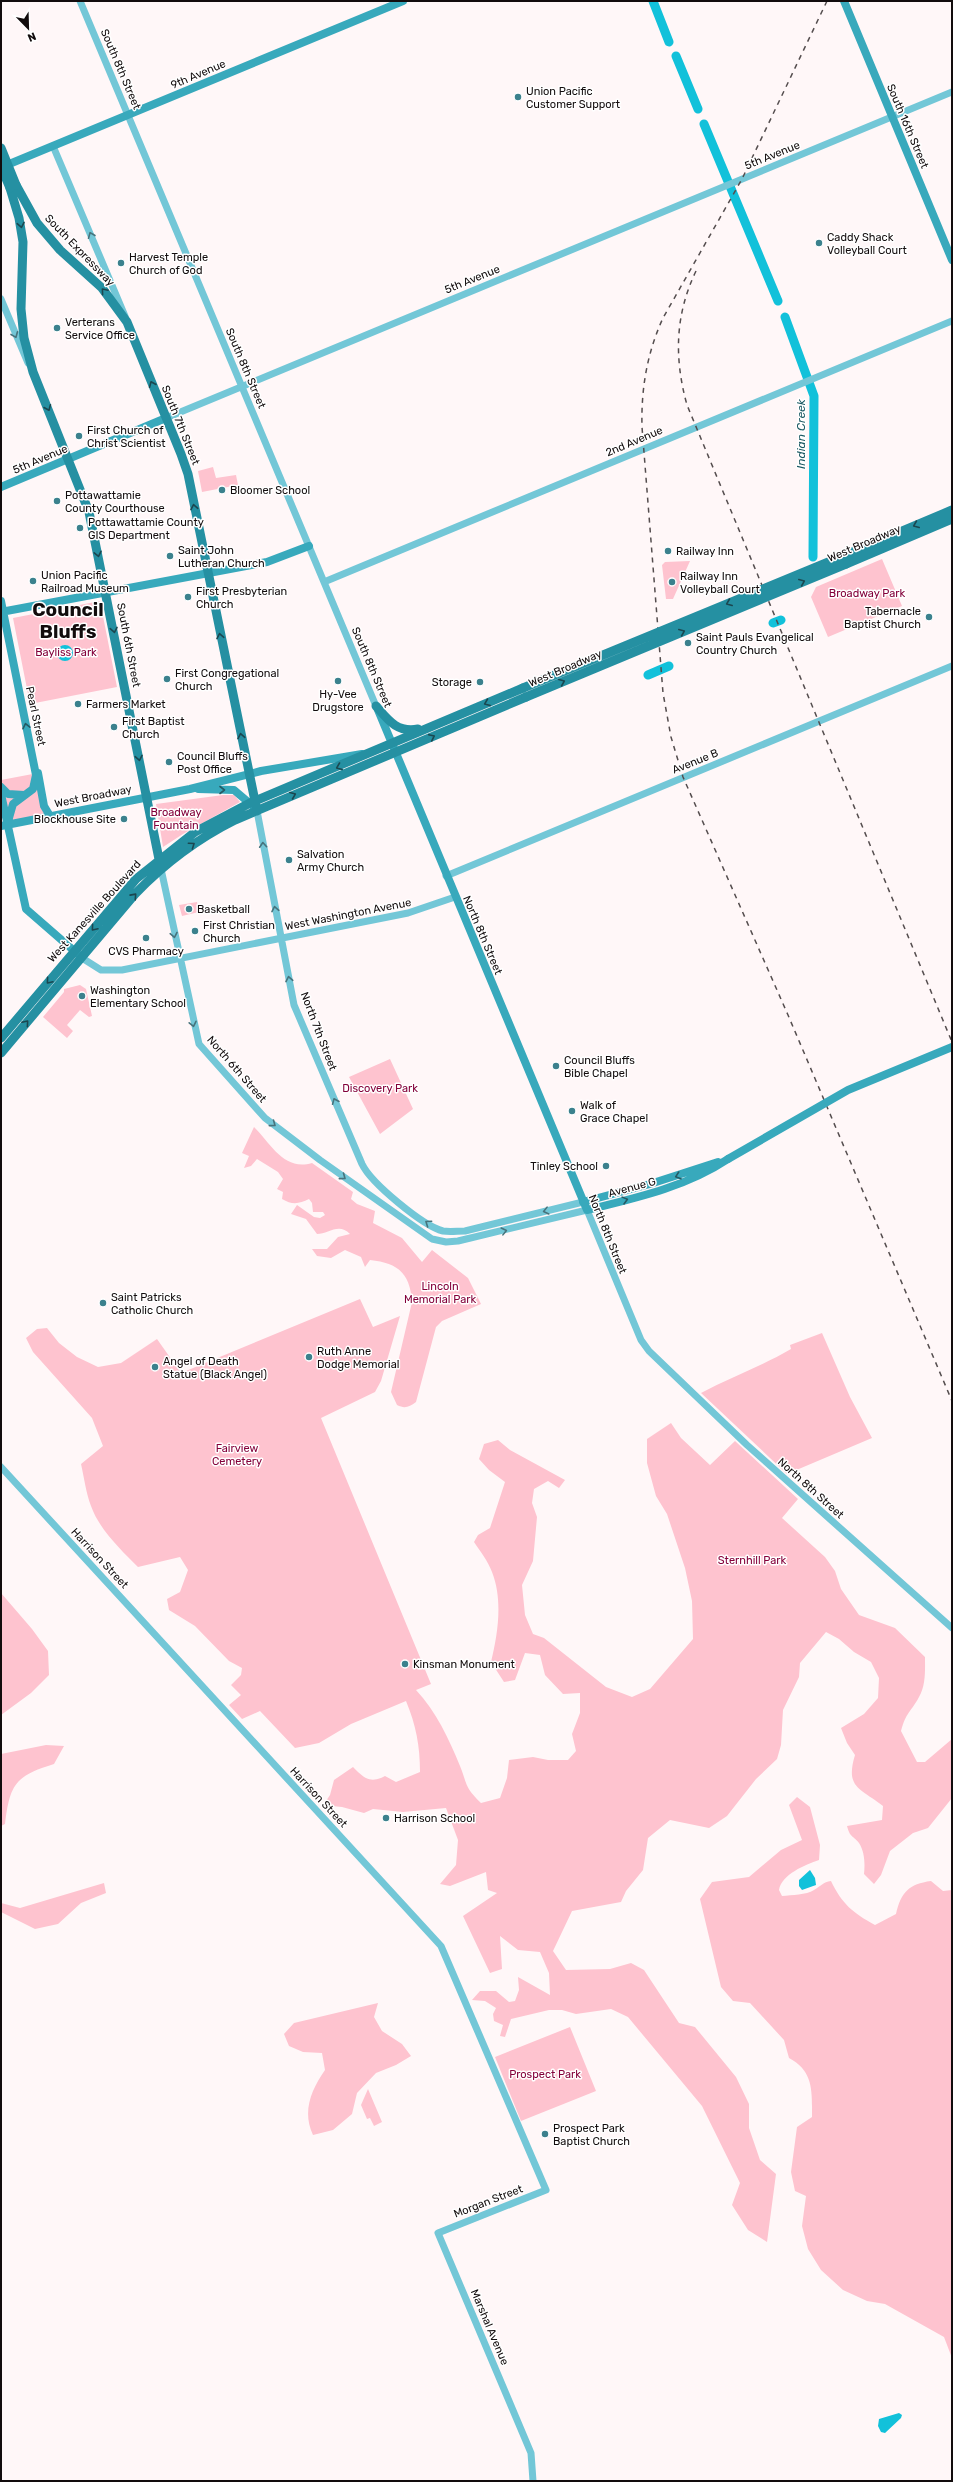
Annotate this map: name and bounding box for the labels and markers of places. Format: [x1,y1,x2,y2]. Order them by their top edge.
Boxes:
place label: Union Pacific Customer Support [526,85,621,111]
marker: Union Pacific Customer Support [513,92,523,102]
place label: Caddy Shack Volleyball Court [827,231,907,257]
marker: Caddy Shack Volleyball Court [814,238,824,248]
place label: Harvest Temple Church of God [129,251,208,277]
marker: Harvest Temple Church of God [116,258,126,268]
place label: Verterans Service Office [65,316,135,342]
marker: Verterans Service Office [52,323,62,333]
place label: First Church of Christ Scientist [87,424,166,450]
marker: First Church of Christ Scientist [74,431,84,441]
place label: Bloomer School [230,484,310,497]
marker: Bloomer School [217,485,227,495]
place label: Pottawattamie County Courthouse [65,489,165,515]
marker: Pottawattamie County Courthouse [52,496,62,506]
place label: Pottawattamie County GIS Department [88,516,204,542]
marker: Pottawattamie County GIS Department [75,523,85,533]
place label: Saint John Lutheran Church [178,544,265,570]
place label: Railway Inn [676,545,734,558]
marker: Railway Inn [663,546,673,556]
marker: Saint John Lutheran Church [165,551,175,561]
place label: Union Pacific Railroad Museum [41,569,129,595]
place label: Railway Inn Volleyball Court [680,570,760,596]
marker: Union Pacific Railroad Museum [28,576,38,586]
marker: Railway Inn Volleyball Court [667,577,677,587]
place label: First Presbyterian Church [196,585,287,611]
marker: First Presbyterian Church [183,592,193,602]
place label: Tabernacle Baptist Church [844,605,921,631]
marker: Tabernacle Baptist Church [924,612,934,622]
place label: Saint Pauls Evangelical Country Church [696,631,814,657]
marker: Saint Pauls Evangelical Country Church [683,638,693,648]
place label: First Congregational Church [175,667,279,693]
marker: First Congregational Church [162,674,172,684]
marker: Hy-Vee Drugstore [333,676,343,686]
place label: Storage [432,676,472,689]
marker: Storage [475,677,485,687]
place label: Hy-Vee Drugstore [312,688,364,714]
place label: Farmers Market [86,698,166,711]
marker: Farmers Market [73,699,83,709]
place label: First Baptist Church [122,715,185,741]
marker: First Baptist Church [109,722,119,732]
place label: Council Bluffs Post Office [177,750,248,776]
marker: Council Bluffs Post Office [164,757,174,767]
place label: Blockhouse Site [34,813,116,826]
marker: Blockhouse Site [119,814,129,824]
place label: Salvation Army Church [297,848,364,874]
marker: Salvation Army Church [284,855,294,865]
place label: Basketball [197,903,250,916]
marker: Basketball [184,904,194,914]
place label: First Christian Church [203,919,275,945]
marker: First Christian Church [190,926,200,936]
marker: CVS Pharmacy [141,933,151,943]
place label: CVS Pharmacy [108,945,184,958]
place label: Washington Elementary School [90,984,186,1010]
marker: Washington Elementary School [77,991,87,1001]
place label: Council Bluffs Bible Chapel [564,1054,635,1080]
marker: Council Bluffs Bible Chapel [551,1061,561,1071]
place label: Walk of Grace Chapel [580,1099,648,1125]
marker: Walk of Grace Chapel [567,1106,577,1116]
place label: Tinley School [530,1160,598,1173]
marker: Tinley School [601,1161,611,1171]
place label: Saint Patricks Catholic Church [111,1291,193,1317]
marker: Saint Patricks Catholic Church [98,1298,108,1308]
place label: Ruth Anne Dodge Memorial [317,1345,399,1371]
marker: Ruth Anne Dodge Memorial [304,1352,314,1362]
place label: Angel of Death Statue (Black Angel) [163,1355,267,1381]
marker: Angel of Death Statue (Black Angel) [150,1362,160,1372]
place label: Kinsman Monument [413,1658,516,1671]
marker: Kinsman Monument [400,1659,410,1669]
place label: Harrison School [394,1812,475,1825]
marker: Harrison School [381,1813,391,1823]
place label: Prospect Park Baptist Church [553,2122,630,2148]
marker: Prospect Park Baptist Church [540,2129,550,2139]

